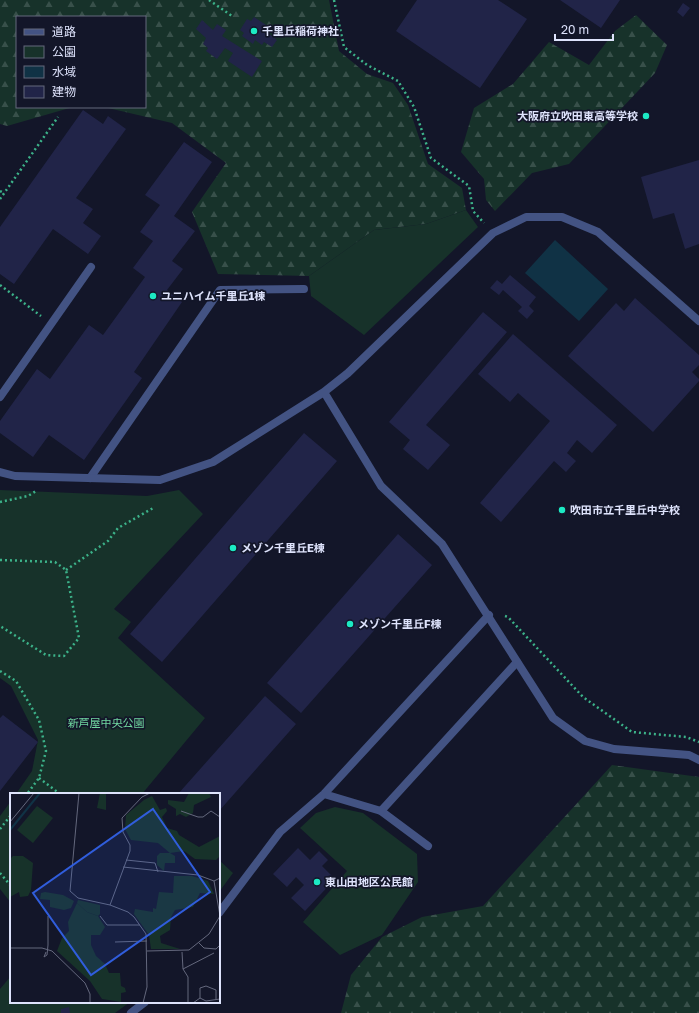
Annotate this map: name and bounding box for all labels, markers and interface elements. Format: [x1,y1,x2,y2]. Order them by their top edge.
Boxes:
legend [16,16,146,108]
scale bar [555,16,613,42]
text: 20 m [561,22,589,37]
text: 道路 [52,24,76,39]
place label: 千里丘稲荷神社 [262,24,339,37]
marker: 千里丘稲荷神社 [249,26,259,36]
text: 公園 [52,44,76,59]
text: 水域 [52,64,76,79]
text: 建物 [52,84,76,99]
place label: 大阪府立吹田東高等学校 [517,109,638,122]
marker: 大阪府立吹田東高等学校 [641,111,651,121]
place label: ユニハイム千里丘1棟 [161,289,265,302]
marker: ユニハイム千里丘1棟 [148,291,158,301]
place label: 吹田市立千里丘中学校 [570,503,680,516]
marker: 吹田市立千里丘中学校 [557,505,567,515]
place label: メゾン千里丘E棟 [241,541,325,554]
marker: メゾン千里丘E棟 [228,543,238,553]
place label: メゾン千里丘F棟 [358,617,442,630]
marker: メゾン千里丘F棟 [345,619,355,629]
park label: 新芦屋中央公園 [68,716,145,729]
inset map [10,793,220,1003]
place label: 東山田地区公民館 [325,875,413,888]
marker: 東山田地区公民館 [312,877,322,887]

